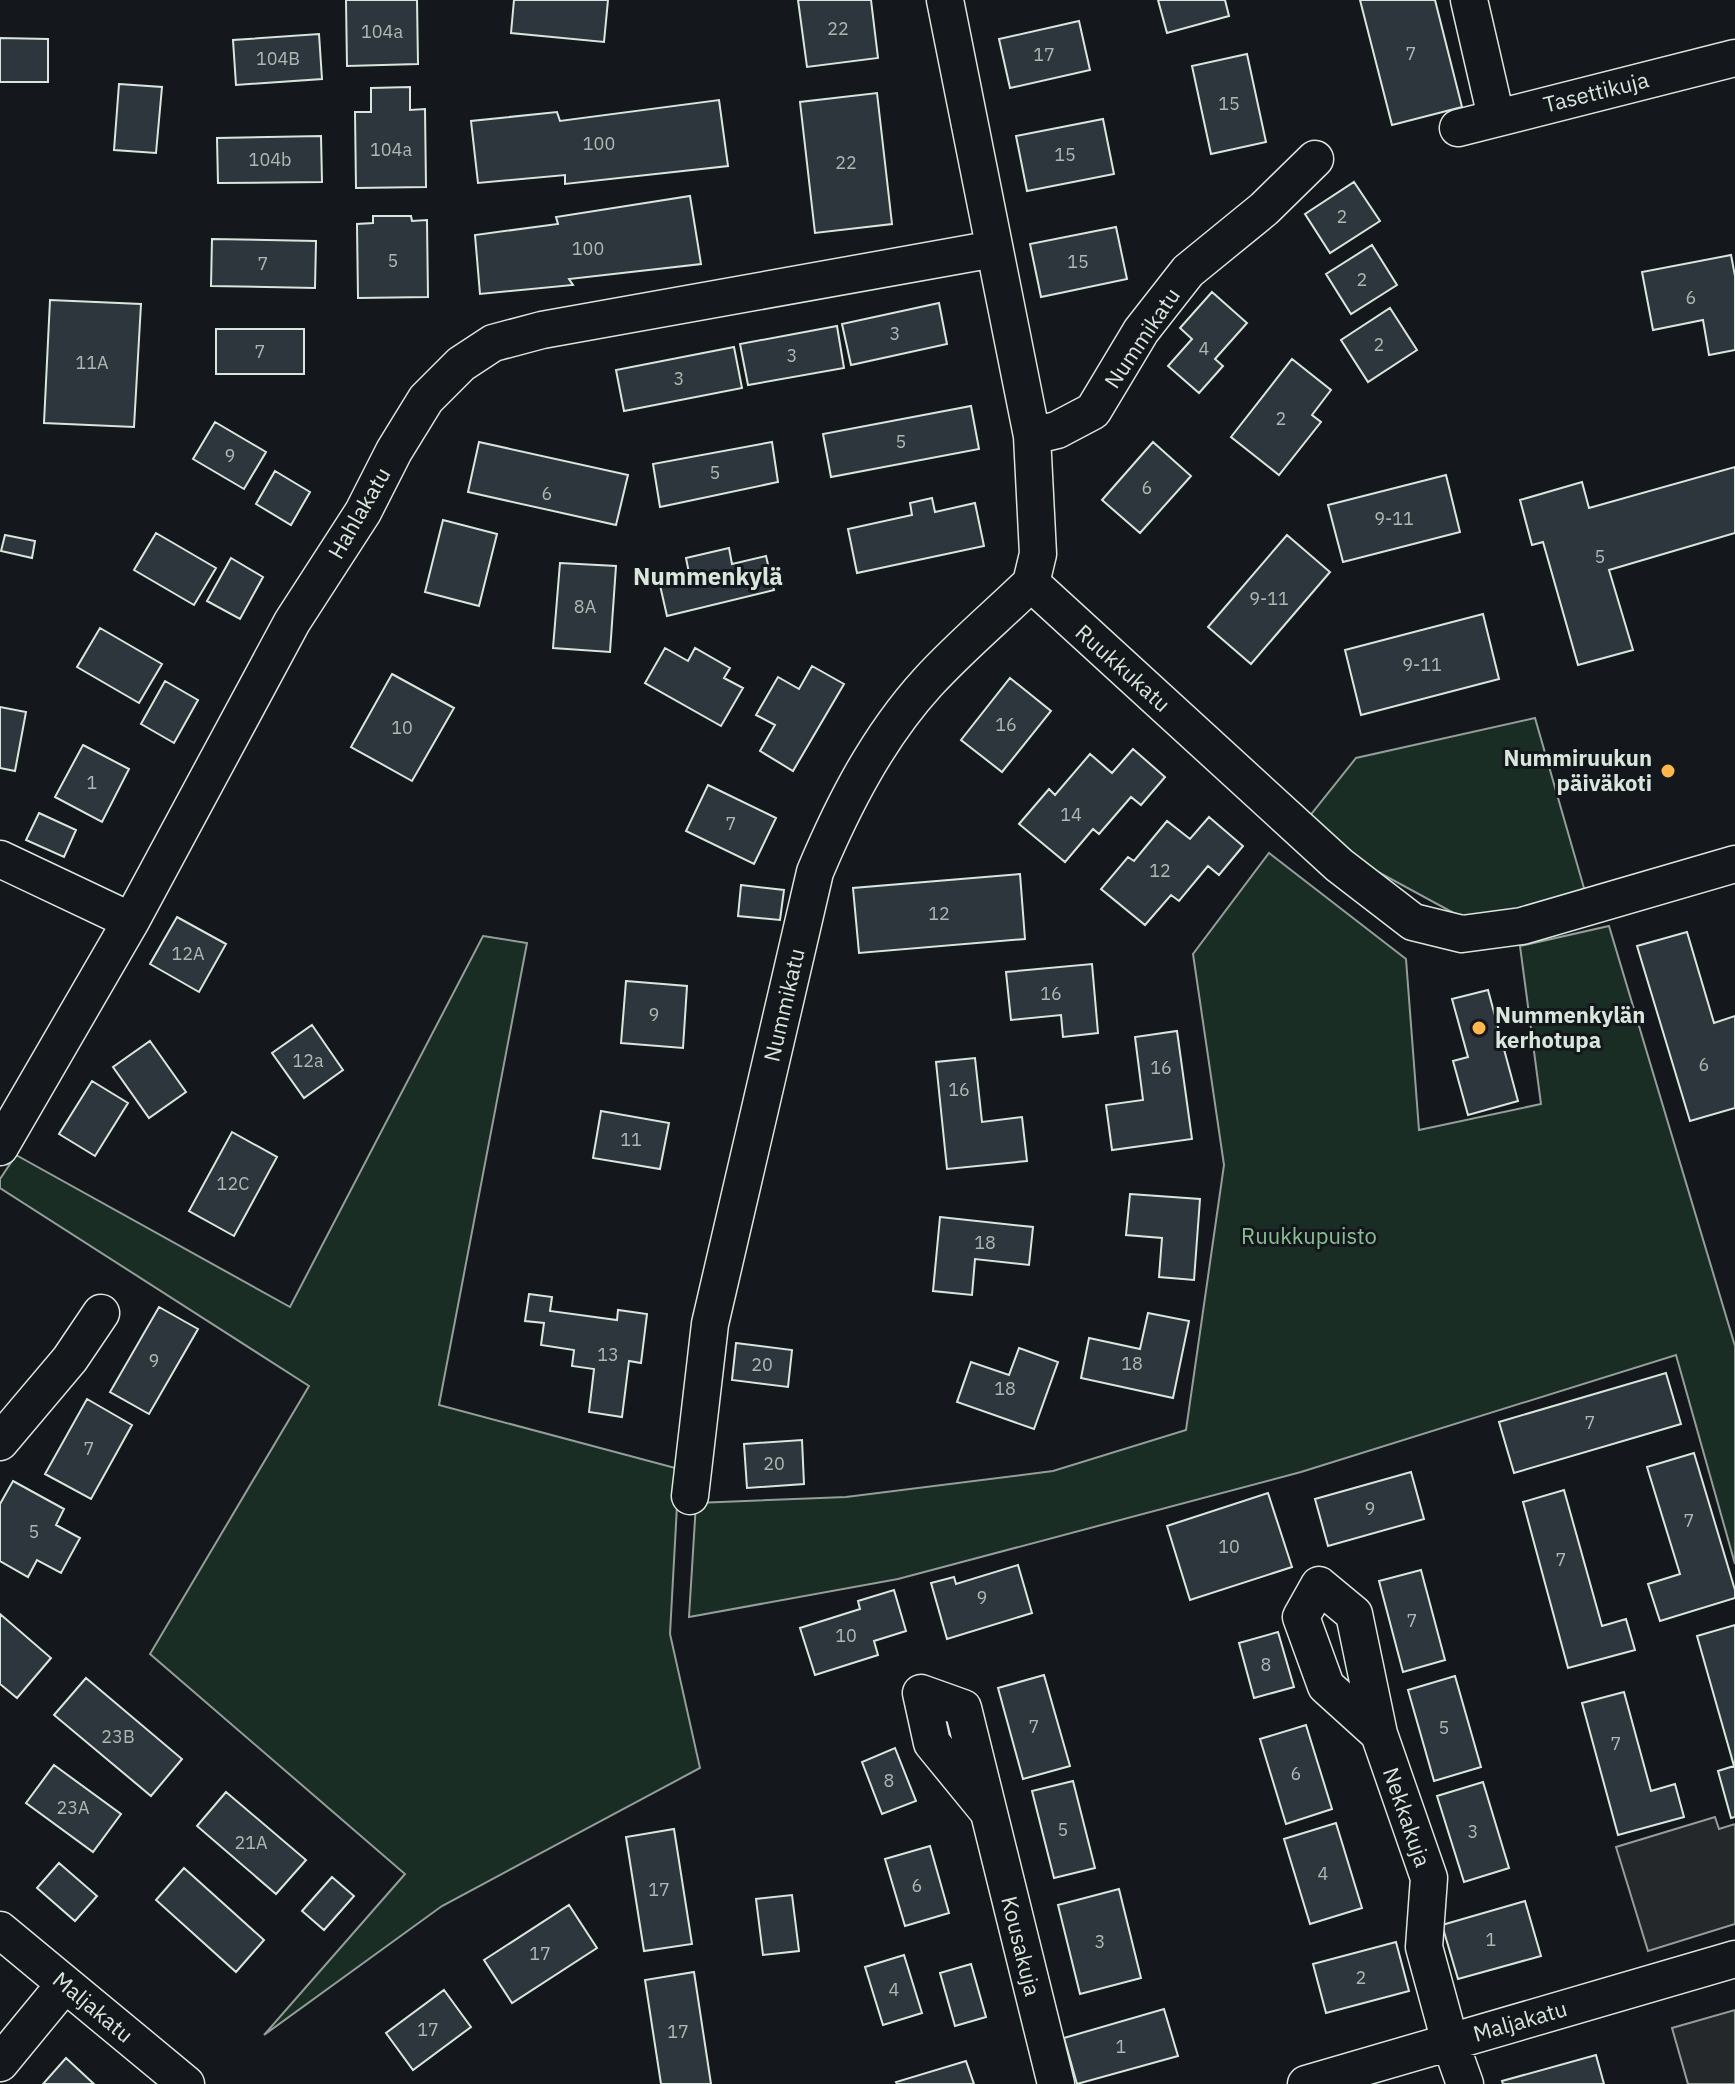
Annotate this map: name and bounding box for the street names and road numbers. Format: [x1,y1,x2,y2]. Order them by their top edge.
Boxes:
street label: Tasettikuja [1540,64,1652,119]
street label: Nummikatu [1097,282,1186,394]
street label: Hahlakatu [321,462,396,564]
street label: Ruukkukatu [1070,617,1177,718]
street label: Nummikatu [756,945,811,1064]
street label: Nekkakuja [1377,1763,1438,1871]
street label: Kousakuja [995,1893,1048,1999]
street label: Maljakatu [47,1965,140,2049]
street label: Maljakatu [1470,1993,1570,2048]

